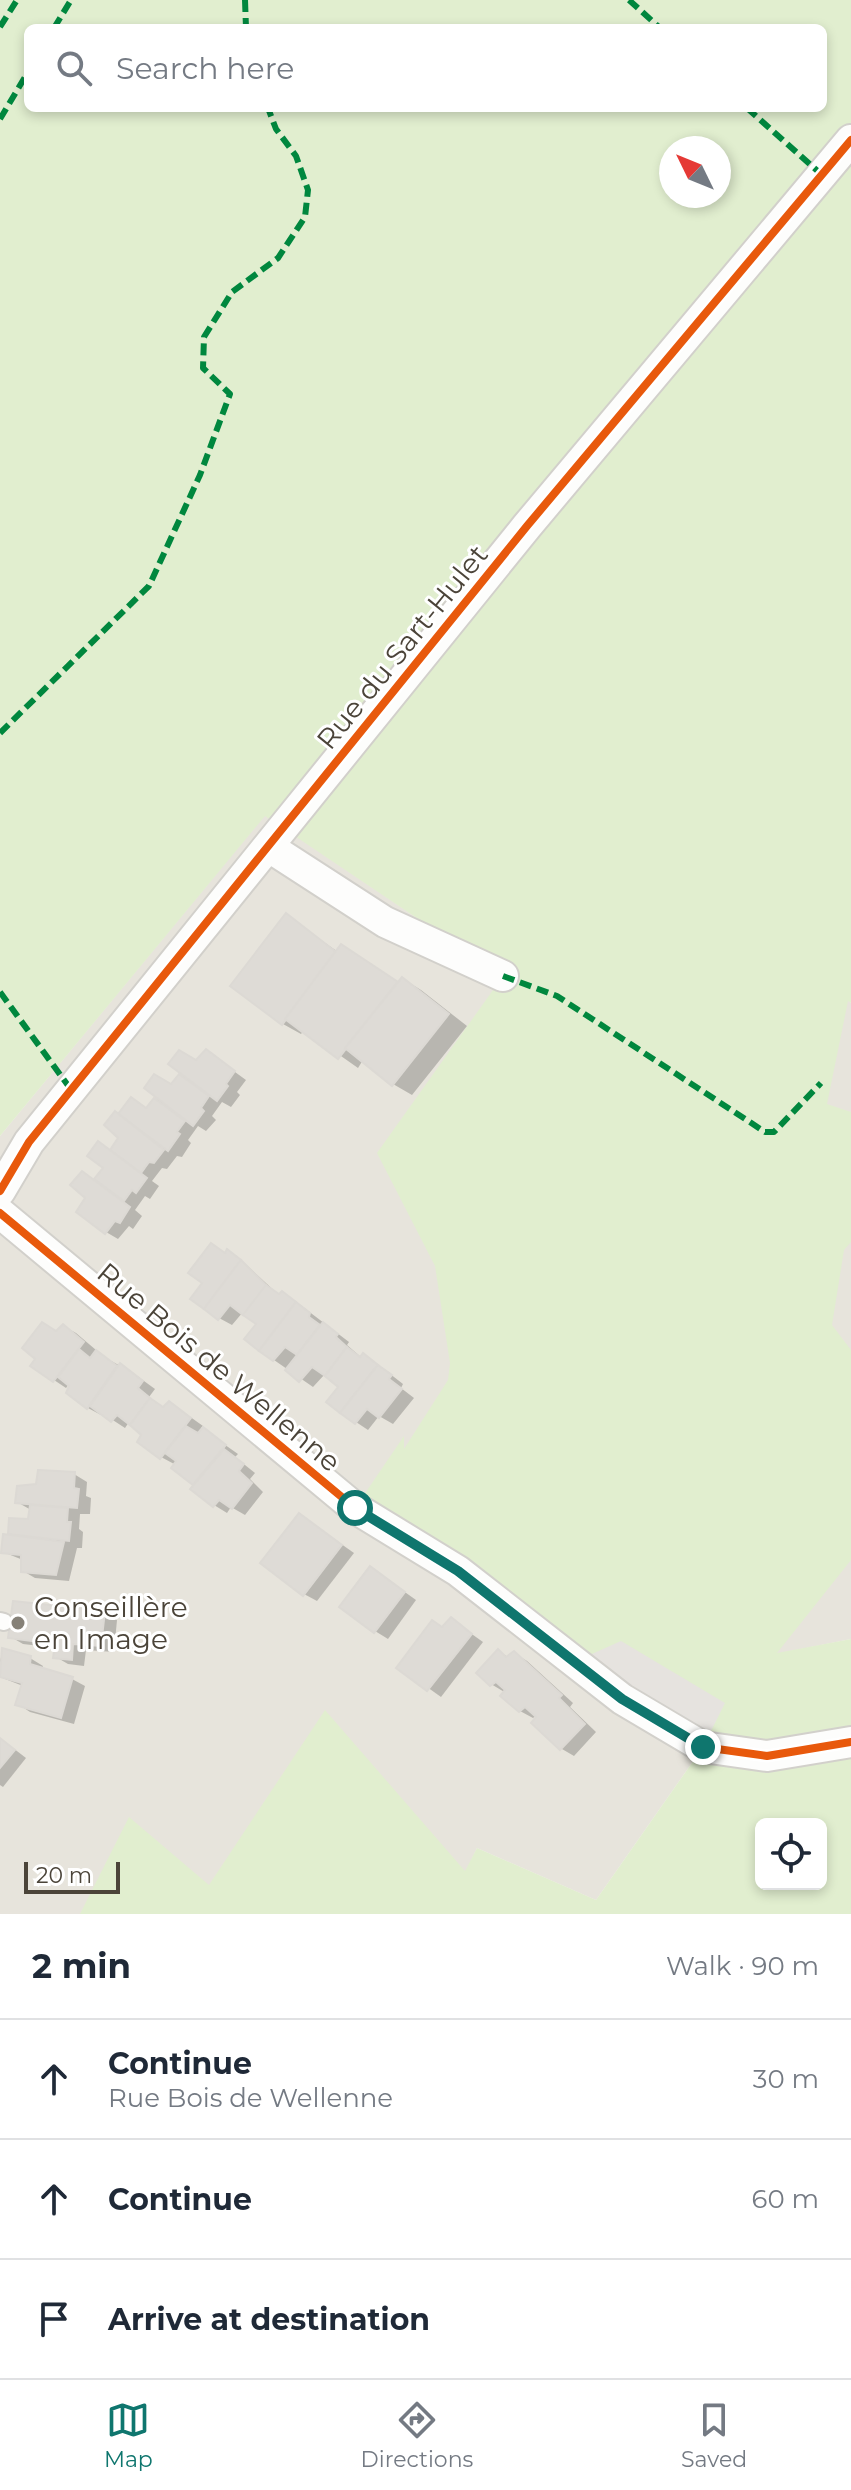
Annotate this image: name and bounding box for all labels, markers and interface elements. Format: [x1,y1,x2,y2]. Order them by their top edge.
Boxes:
search box [24,24,827,112]
icon: search [52,46,96,90]
text: Search here [116,50,294,87]
north arrow [659,136,731,208]
street label: Rue du Sart-Hulet [309,538,495,756]
street label: Rue Bois de Wellenne [90,1255,348,1479]
route start [337,1490,373,1526]
place label: Conseillère en Image [34,1590,188,1656]
marker: Conseillère en Image [9,1614,27,1632]
route end [685,1729,721,1765]
map controls [755,1818,827,1890]
button: locate [755,1818,827,1890]
scale bar [24,1858,120,1894]
text: 20 m [36,1862,92,1889]
text: 2 min [32,1945,131,1987]
text: Walk · 90 m [666,1950,819,1982]
text: Continue [108,2045,252,2082]
icon: ahead [32,2057,76,2101]
text: 30 m [753,2063,819,2095]
text: Rue Bois de Wellenne [108,2082,393,2114]
icon: ahead [32,2177,76,2221]
text: Continue [108,2181,252,2218]
text: 60 m [752,2183,819,2215]
icon: arrive [32,2297,76,2341]
text: Arrive at destination [108,2301,430,2338]
tab: Map [104,2398,153,2473]
tab: Directions [361,2398,473,2473]
tab: Saved [681,2398,747,2473]

